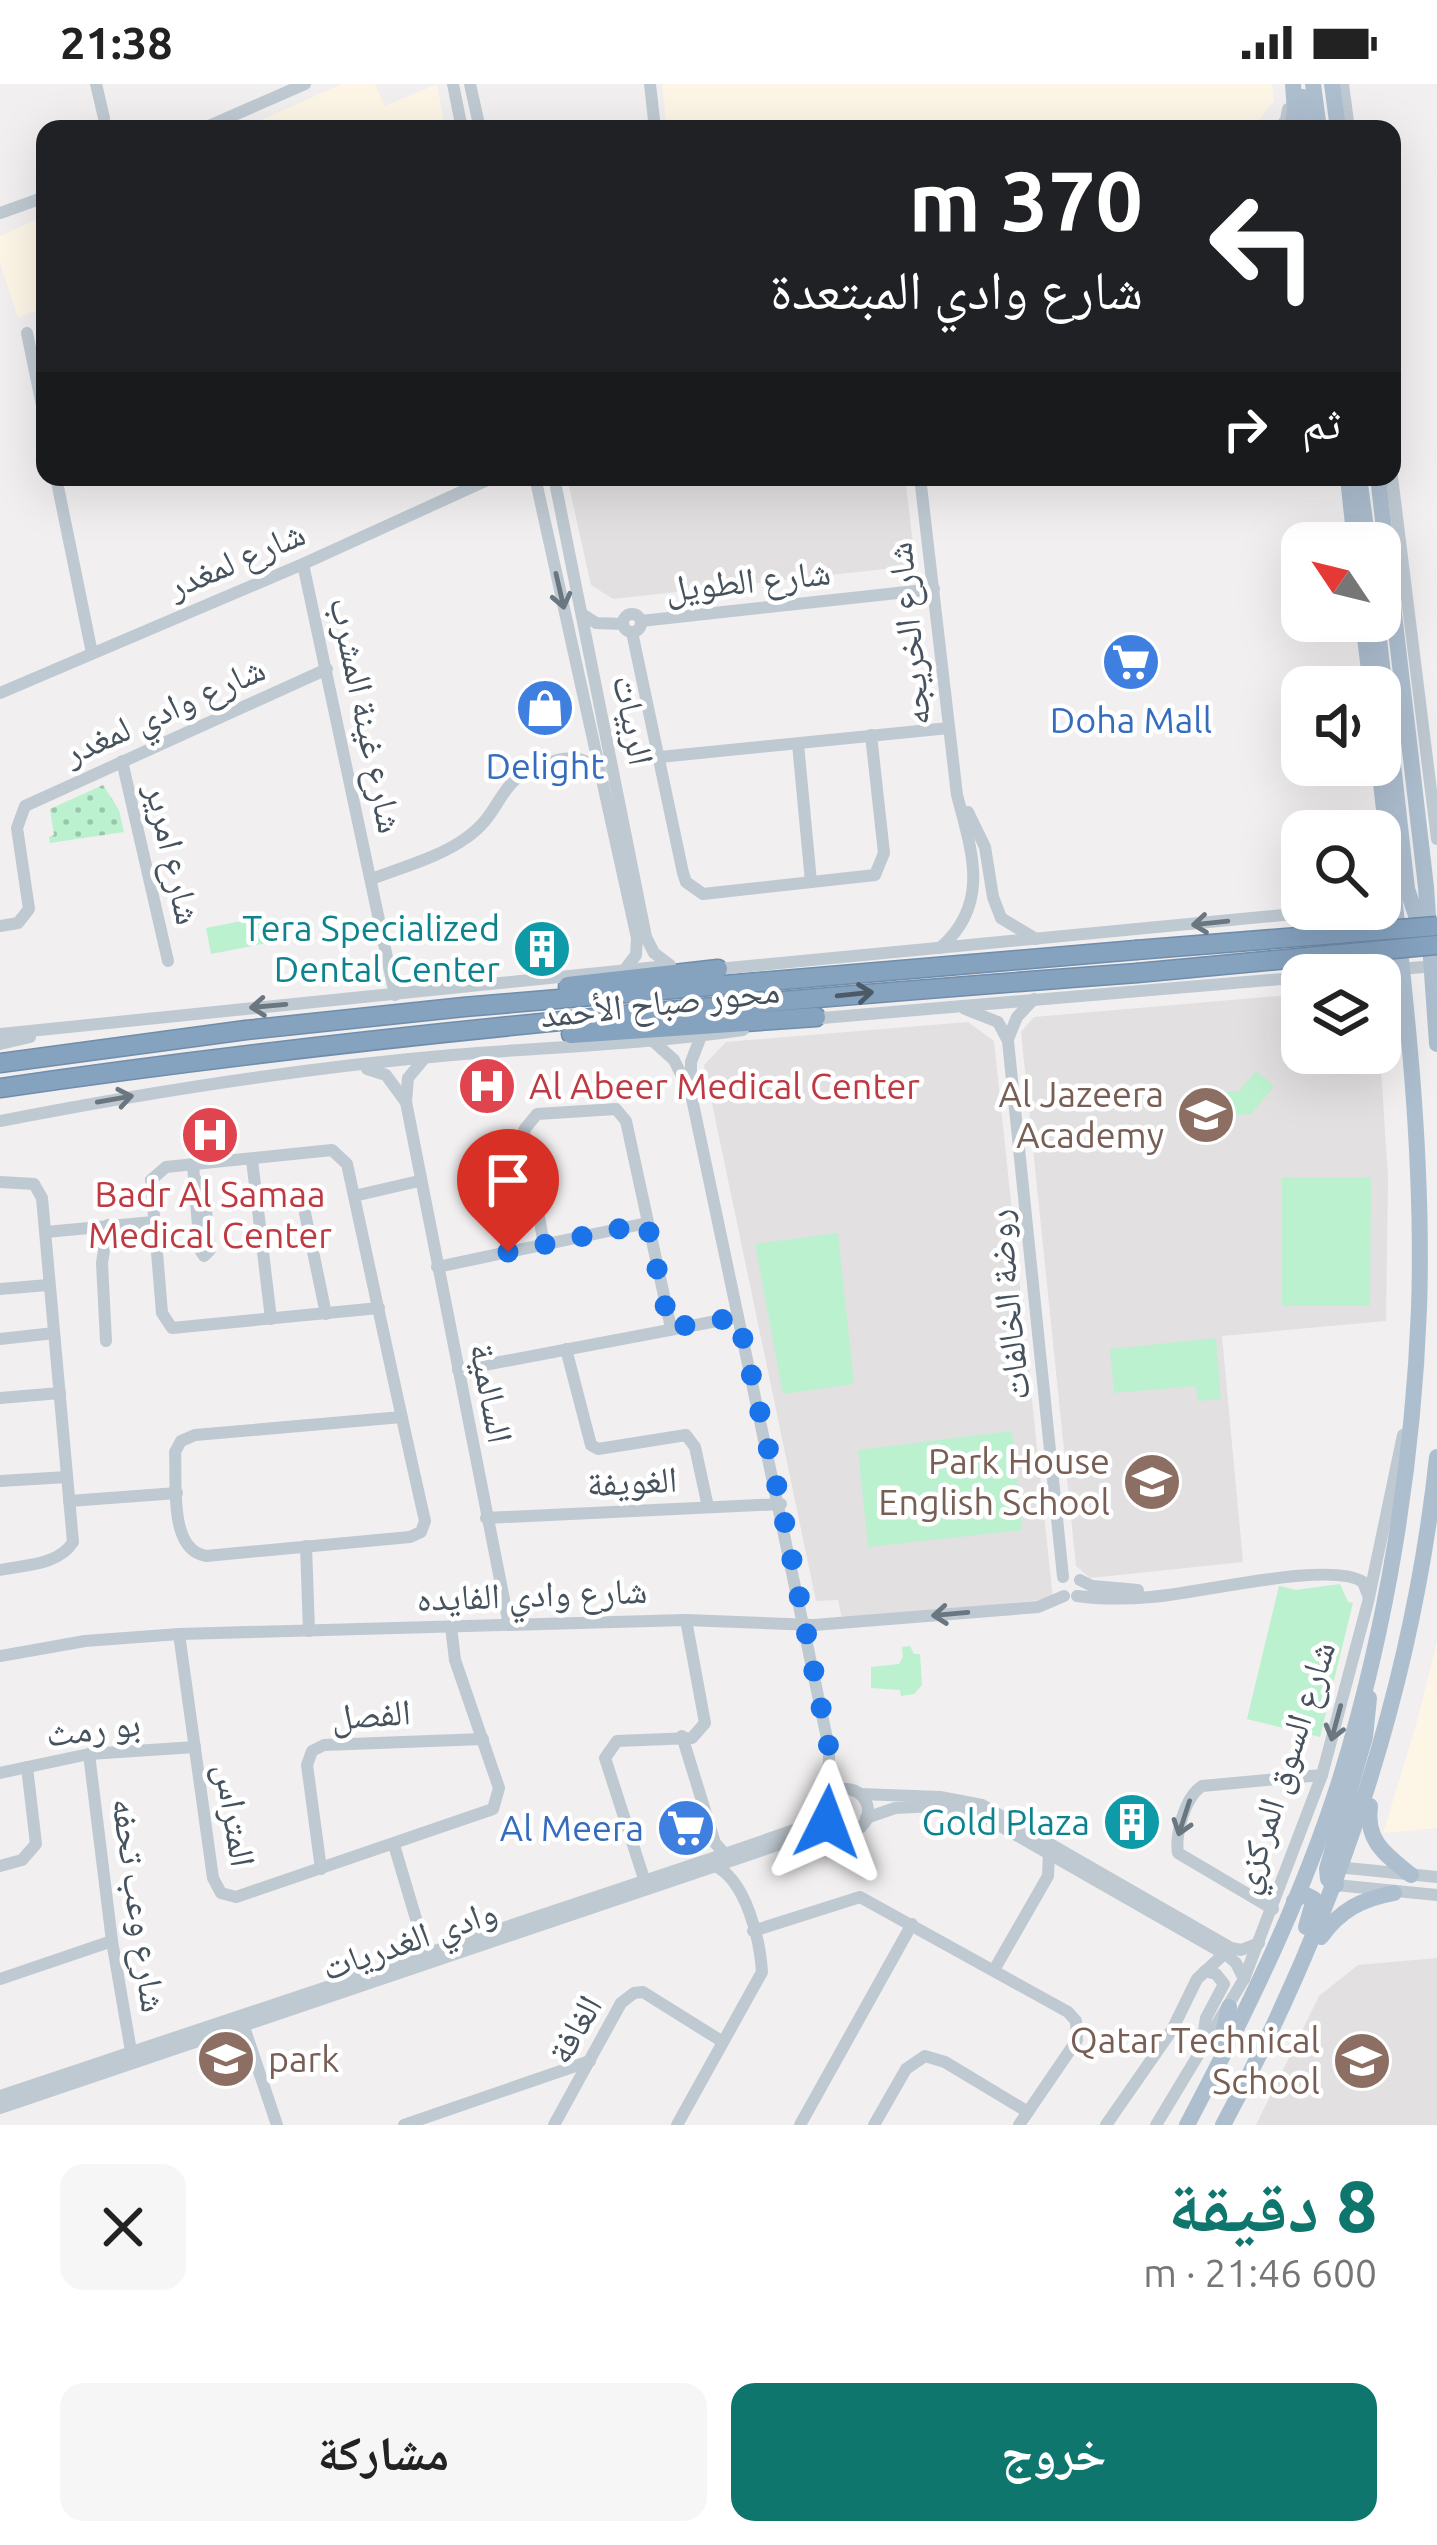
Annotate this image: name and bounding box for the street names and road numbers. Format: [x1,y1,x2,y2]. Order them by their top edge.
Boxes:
street label: شارع لمغدر [160,511,312,609]
street label: شارع الخريجه [877,540,940,728]
street label: شارع الطويل [663,550,833,612]
street label: شارع غينة المشرب [320,593,413,837]
street label: شارع وادي لمغدر [56,647,274,781]
street label: الربيات [605,672,663,768]
street label: شارع امرير [135,779,211,929]
street label: محور صباح الأحمد [538,969,782,1037]
street label: روضة الخالفات [976,1208,1037,1402]
street label: السالمية [462,1339,522,1446]
street label: الغويفة [586,1458,678,1504]
street label: شارع وادي الفايده [416,1569,648,1627]
street label: شارع السوق المركزي [1222,1636,1351,1901]
street label: الفصل [330,1690,412,1739]
street label: بو رمث [43,1701,143,1755]
street label: المتراس [206,1761,265,1870]
street label: شارع وعب تحفه [102,1795,176,2015]
street label: وادي الغدريات [316,1889,505,1996]
street label: الغافة [538,1987,609,2070]

